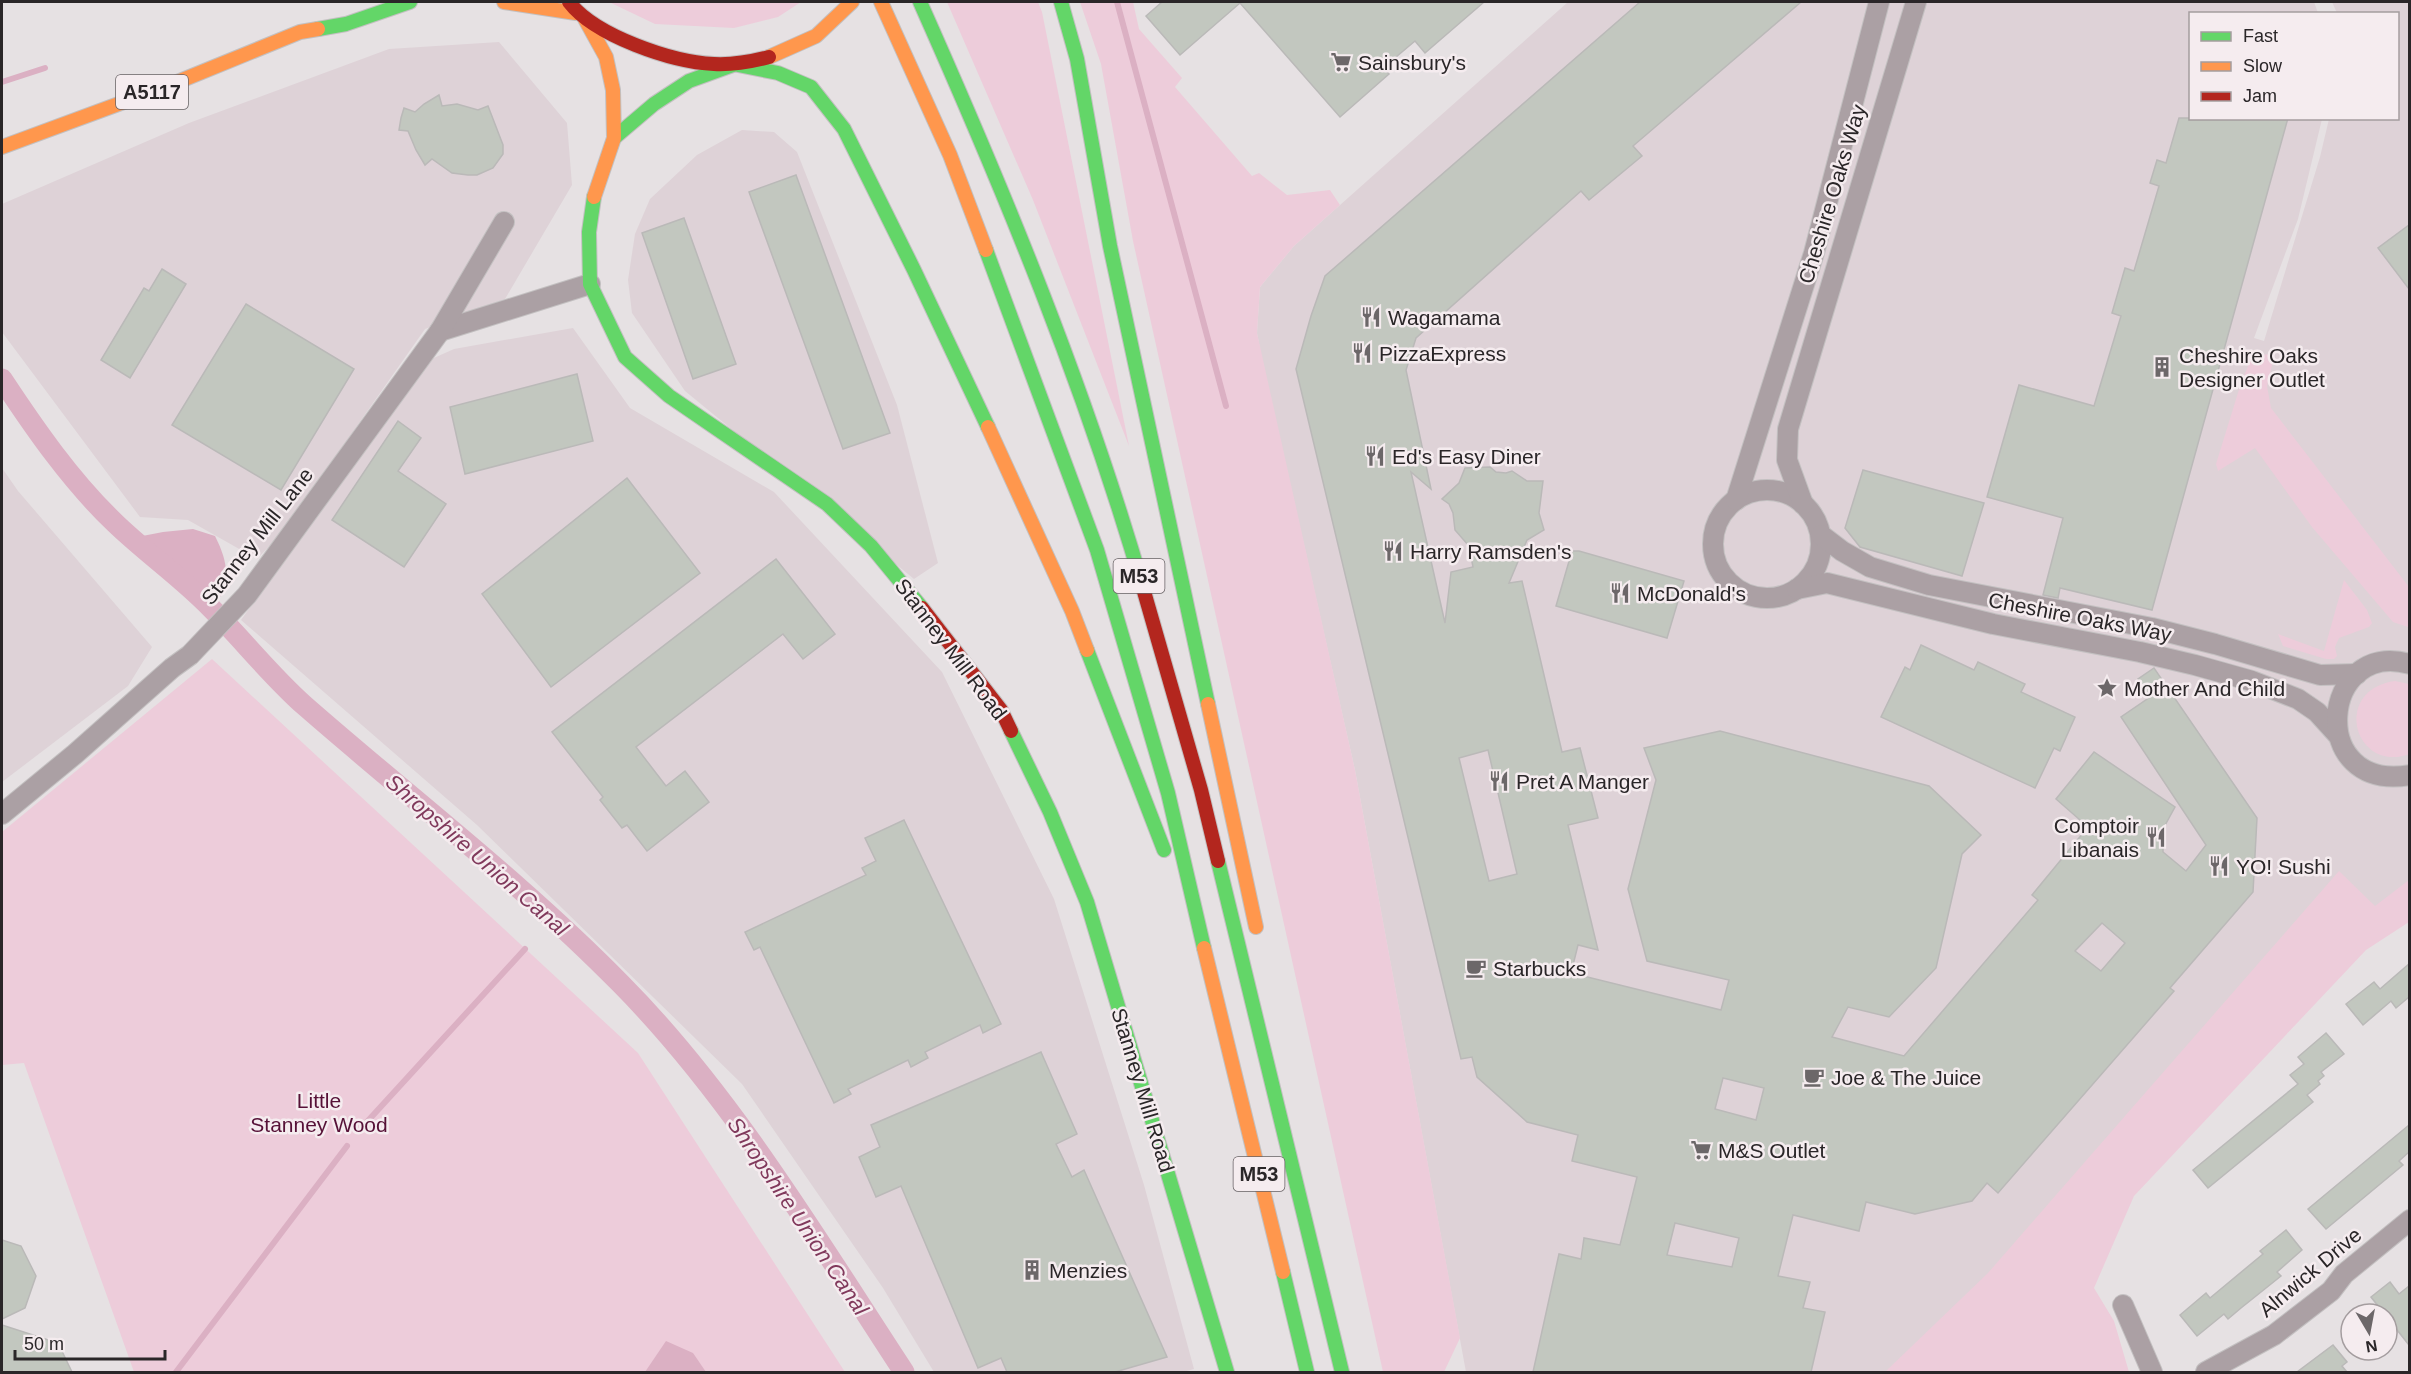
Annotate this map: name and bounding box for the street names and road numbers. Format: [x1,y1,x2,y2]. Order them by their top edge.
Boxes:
road number: A5117 [116,75,188,109]
street label: Cheshire Oaks Way [1794,101,1870,286]
street label: Stanney Mill Lane [197,463,317,609]
road number: M53 [1114,559,1164,593]
street label: Stanney Mill Road [891,574,1011,724]
street label: Cheshire Oaks Way [1987,588,2174,646]
street label: Stanney Mill Road [1107,1005,1179,1175]
road number: M53 [1234,1157,1284,1191]
street label: Alnwick Drive [2254,1223,2366,1321]

